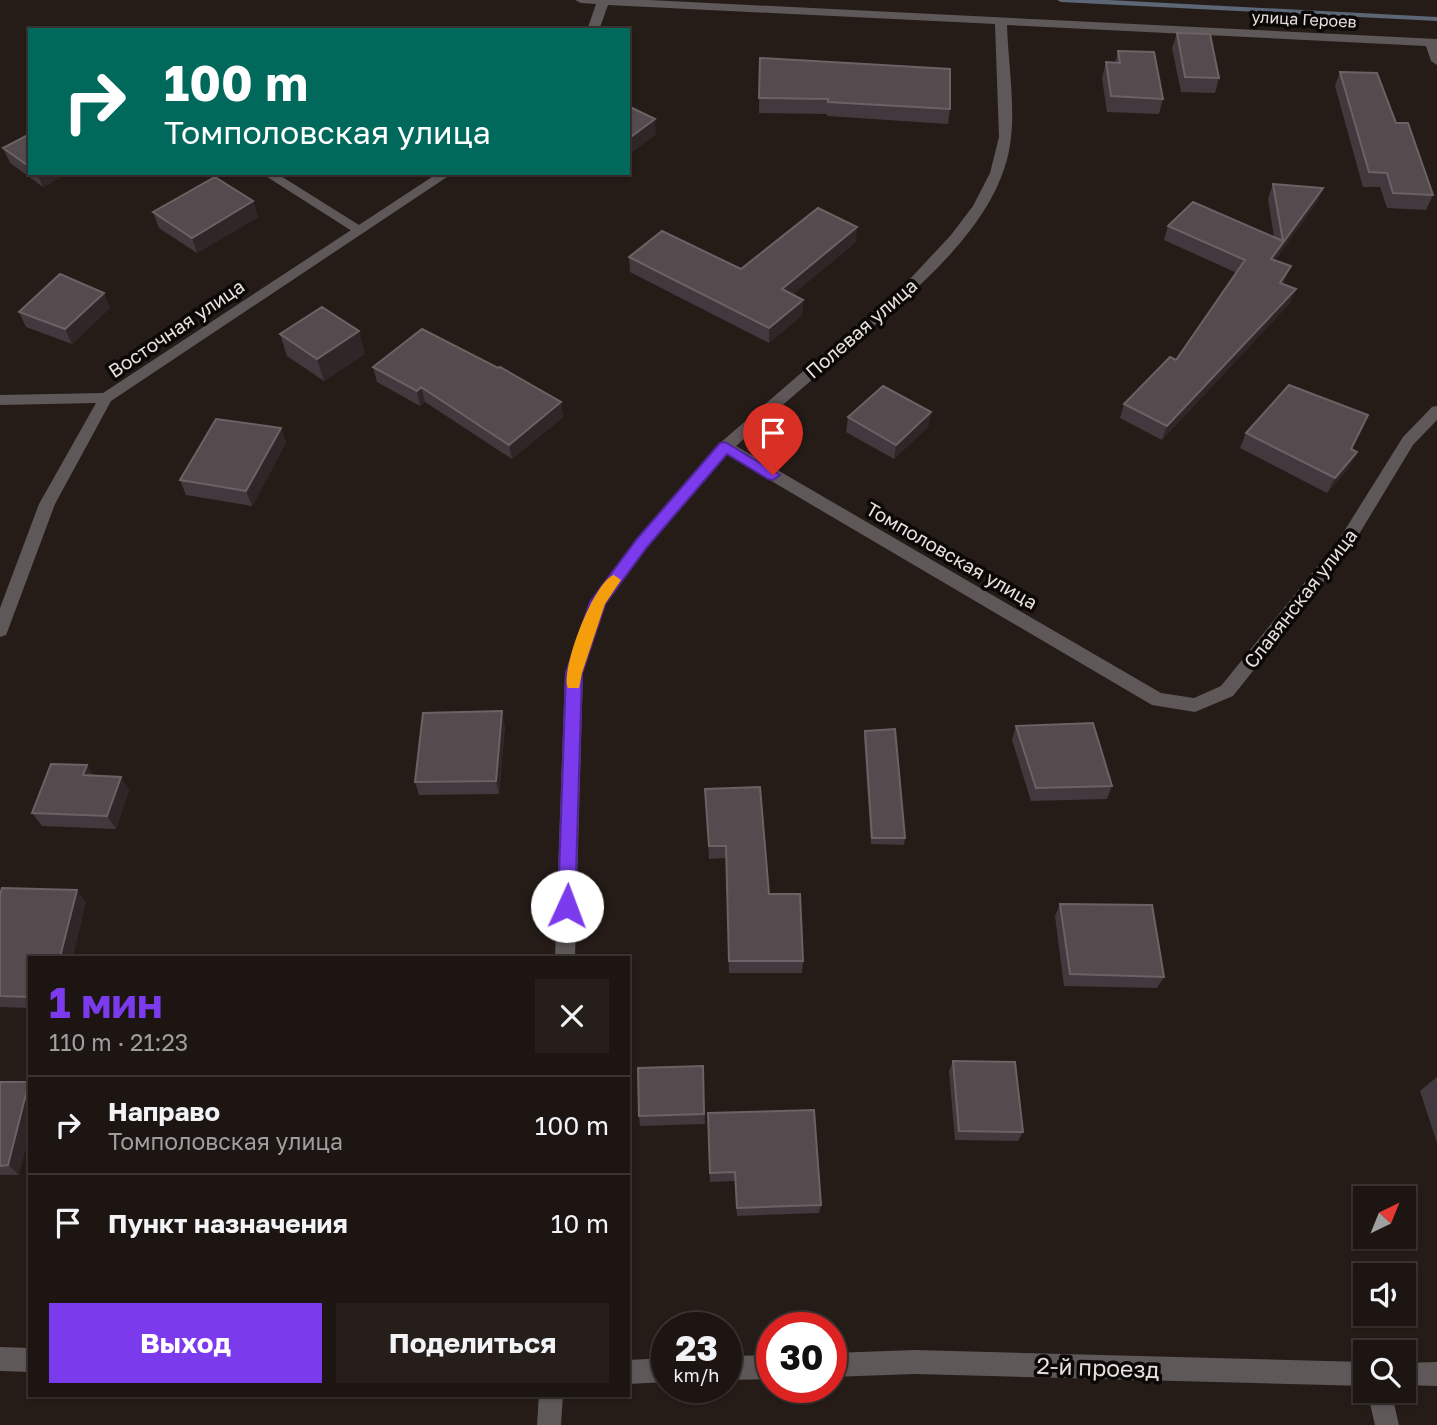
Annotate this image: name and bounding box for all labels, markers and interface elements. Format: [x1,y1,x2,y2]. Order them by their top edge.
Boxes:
street label: улица Героев [1251,6,1357,32]
text: 100 m [164,53,308,112]
icon: right [49,56,140,147]
text: Томполовская улица [164,113,491,151]
street label: Полевая улица [801,273,921,383]
street label: Восточная улица [104,274,248,382]
pin [743,403,803,475]
icon: arrive [754,414,792,452]
street label: Томполовская улица [862,497,1042,613]
street label: Славянская улица [1238,524,1362,672]
position arrow [530,869,604,943]
text: 1 мин [49,977,163,1027]
button: close [535,979,609,1053]
text: 110 m · 21:23 [49,1028,188,1056]
text: Направо [108,1096,220,1127]
icon: right [49,1106,87,1144]
text: 100 m [535,1110,609,1141]
text: Томполовская улица [108,1127,343,1155]
north arrow [1353,1186,1416,1250]
map controls [1353,1186,1416,1403]
icon: arrive [49,1204,87,1242]
text: Пункт назначения [108,1208,348,1239]
text: 10 m [551,1208,609,1239]
button: sound [1353,1263,1416,1326]
button: Выход [49,1303,322,1383]
button: Поделиться [336,1303,609,1383]
speed limit sign: 30 [756,1312,847,1403]
text: 23 [675,1327,718,1369]
button: search [1353,1340,1416,1403]
street label: 2-й проезд [1036,1351,1160,1383]
text: km/h [674,1364,719,1386]

